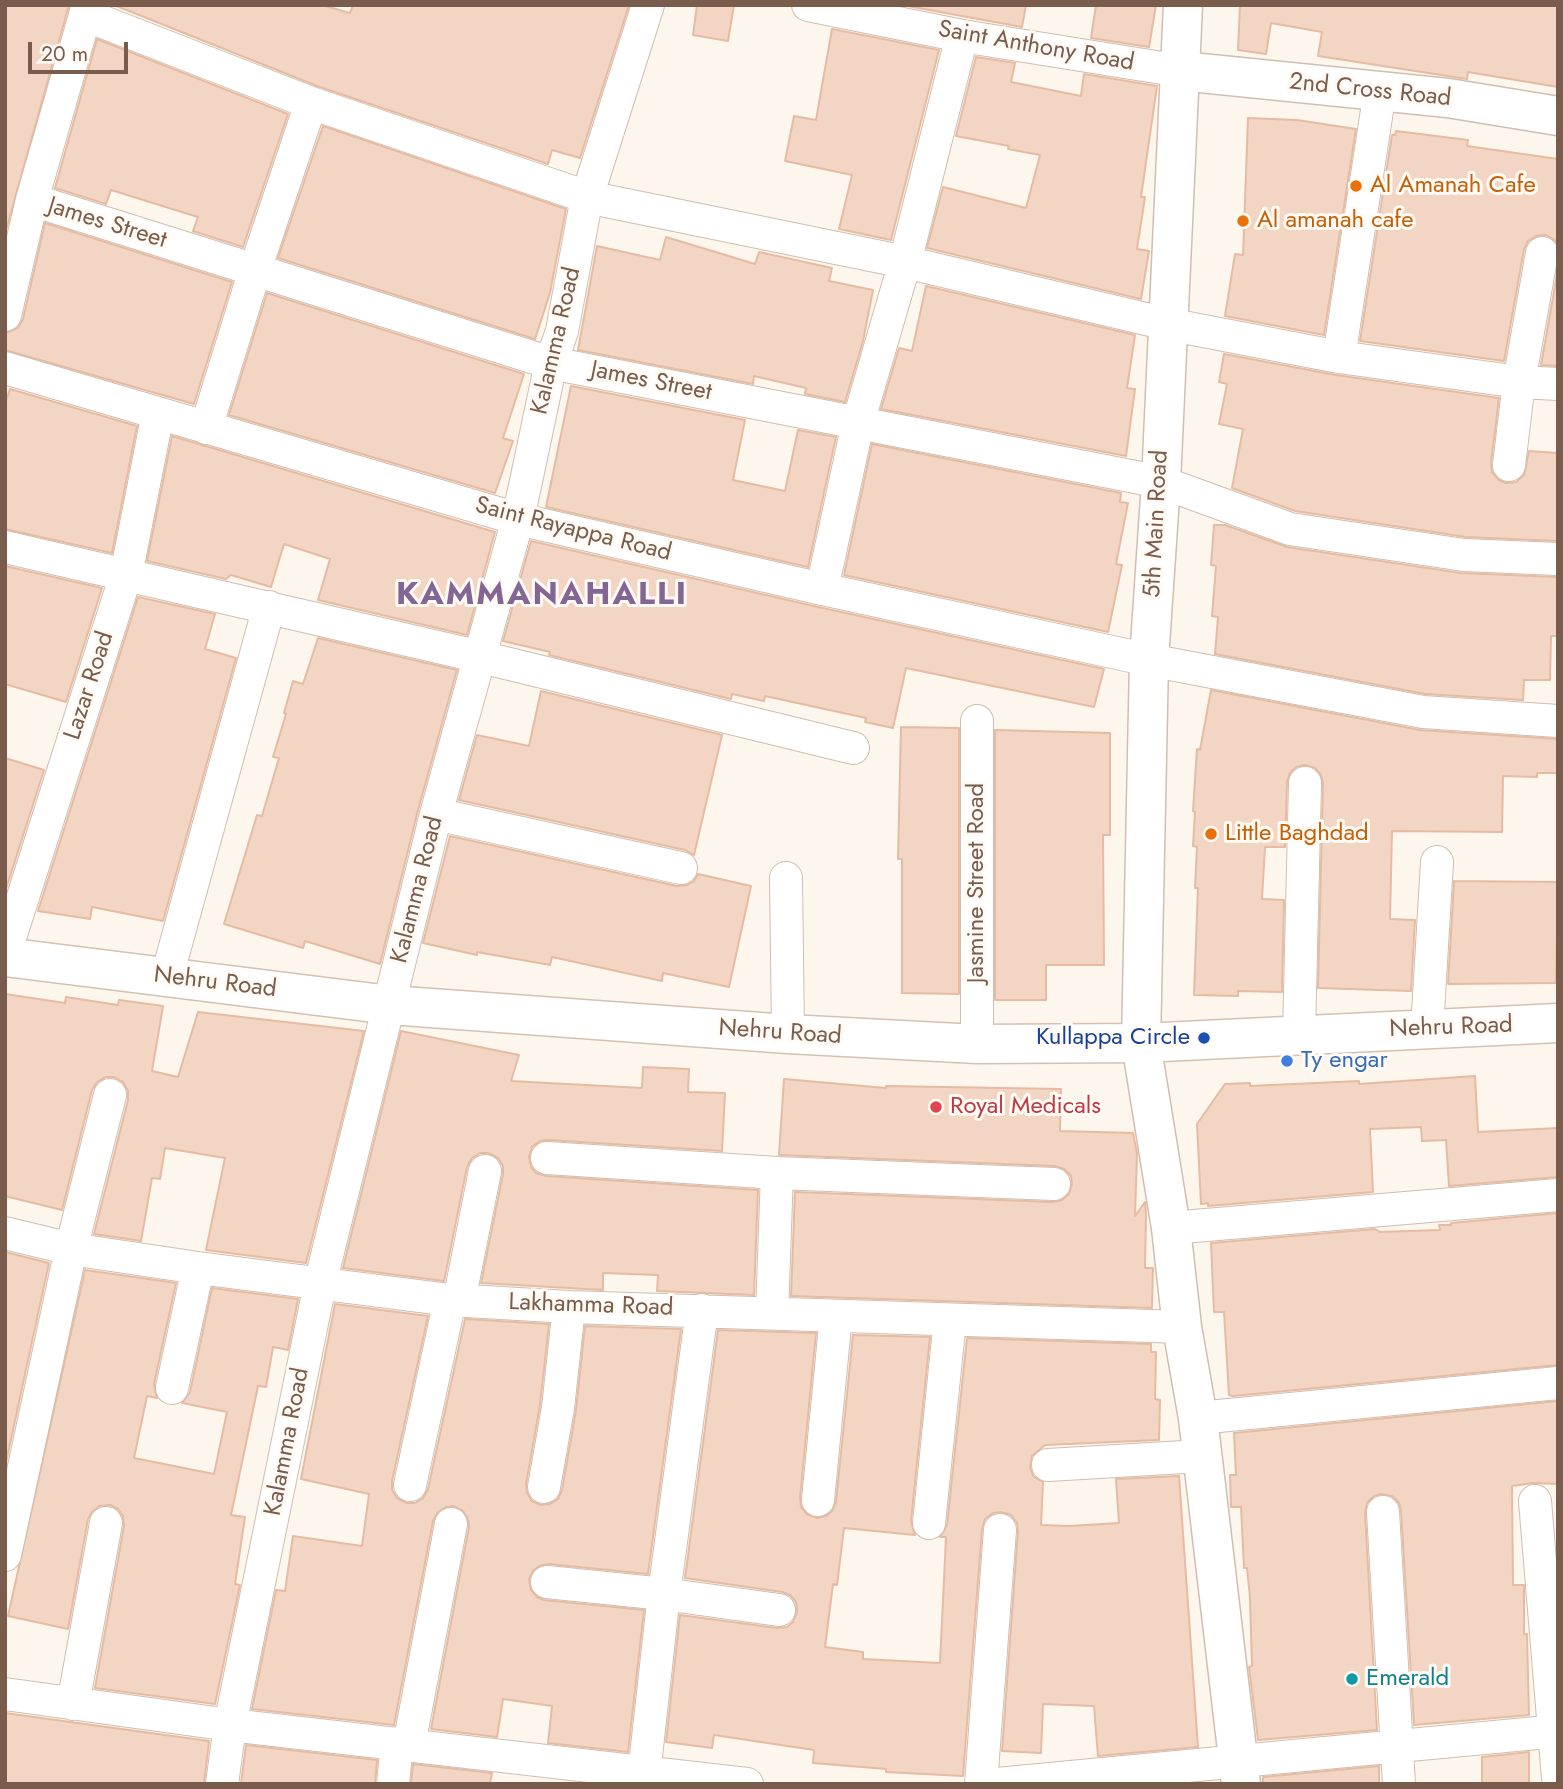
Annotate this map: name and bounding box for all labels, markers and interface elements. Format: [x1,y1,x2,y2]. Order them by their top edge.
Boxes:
street label: Saint Anthony Road [936,16,1136,78]
scale bar [32,28,131,72]
text: 20 m [41,39,88,69]
street label: 2nd Cross Road [1288,68,1452,114]
place label: Al Amanah Cafe [1370,172,1536,200]
marker: Al Amanah Cafe [1348,178,1364,194]
street label: James Street [44,192,170,256]
place label: Al amanah cafe [1257,207,1414,235]
marker: Al amanah cafe [1235,213,1251,229]
street label: Kalamma Road [526,265,588,417]
street label: James Street [588,356,714,408]
street label: 5th Main Road [1139,449,1175,599]
street label: Saint Rayappa Road [472,492,674,568]
district label: KAMMANAHALLI [397,577,687,615]
street label: Lazar Road [59,628,121,744]
street label: Jasmine Street Road [963,783,991,983]
street label: Kalamma Road [386,814,450,966]
place label: Little Baghdad [1225,820,1369,848]
marker: Little Baghdad [1203,826,1219,842]
street label: Nehru Road [152,961,278,1005]
street label: Nehru Road [1389,1011,1513,1045]
street label: Nehru Road [717,1014,843,1052]
place label: Kullappa Circle [1036,1024,1190,1052]
marker: Kullappa Circle [1196,1030,1212,1046]
place label: Ty engar [1301,1047,1388,1075]
marker: Ty engar [1279,1053,1295,1069]
place label: Royal Medicals [950,1093,1101,1121]
marker: Royal Medicals [928,1099,944,1115]
street label: Lakhamma Road [508,1289,674,1323]
street label: Kalamma Road [260,1366,316,1518]
place label: Emerald [1366,1665,1449,1693]
marker: Emerald [1344,1671,1360,1687]

